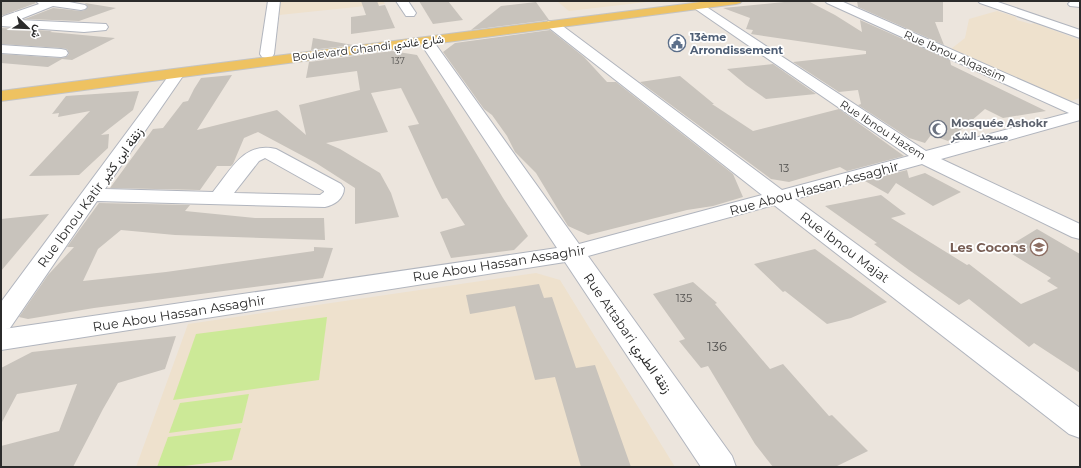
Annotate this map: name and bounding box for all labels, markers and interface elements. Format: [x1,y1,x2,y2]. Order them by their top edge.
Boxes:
north arrow [8,8,48,48]
text: ش [28,23,46,41]
street label: Rue Ibnou Alqassim [902,27,1008,85]
place label: 13ème Arrondissement [689,30,783,57]
street label: Boulevard Ghandi شارع غاندي [291,32,445,67]
public building icon: 13ème Arrondissement [667,33,687,53]
house number: 137 [391,55,405,66]
street label: Rue Ibnou Hazem [837,97,929,163]
place label: Mosquée Ashokr مسجد الشكر [950,116,1048,143]
mosque icon: Mosquée Ashokr مسجد الشكر [928,119,948,139]
street label: Rue Ibnou Katir زنقة ابن كثير [34,124,147,271]
street label: Rue Abou Hassan Assaghir [728,158,900,218]
house number: 13 [779,161,789,175]
street label: Rue Ibnou Majat [797,208,893,286]
school or university icon: Les Cocons [1029,237,1049,257]
place label: Les Cocons [950,239,1026,255]
street label: Rue Abou Hassan Assaghir [412,241,586,285]
street label: Rue Attabari زنقة الطبري [578,270,676,398]
street label: Rue Abou Hassan Assaghir [92,291,266,335]
house number: 135 [676,291,692,305]
house number: 136 [707,338,727,354]

